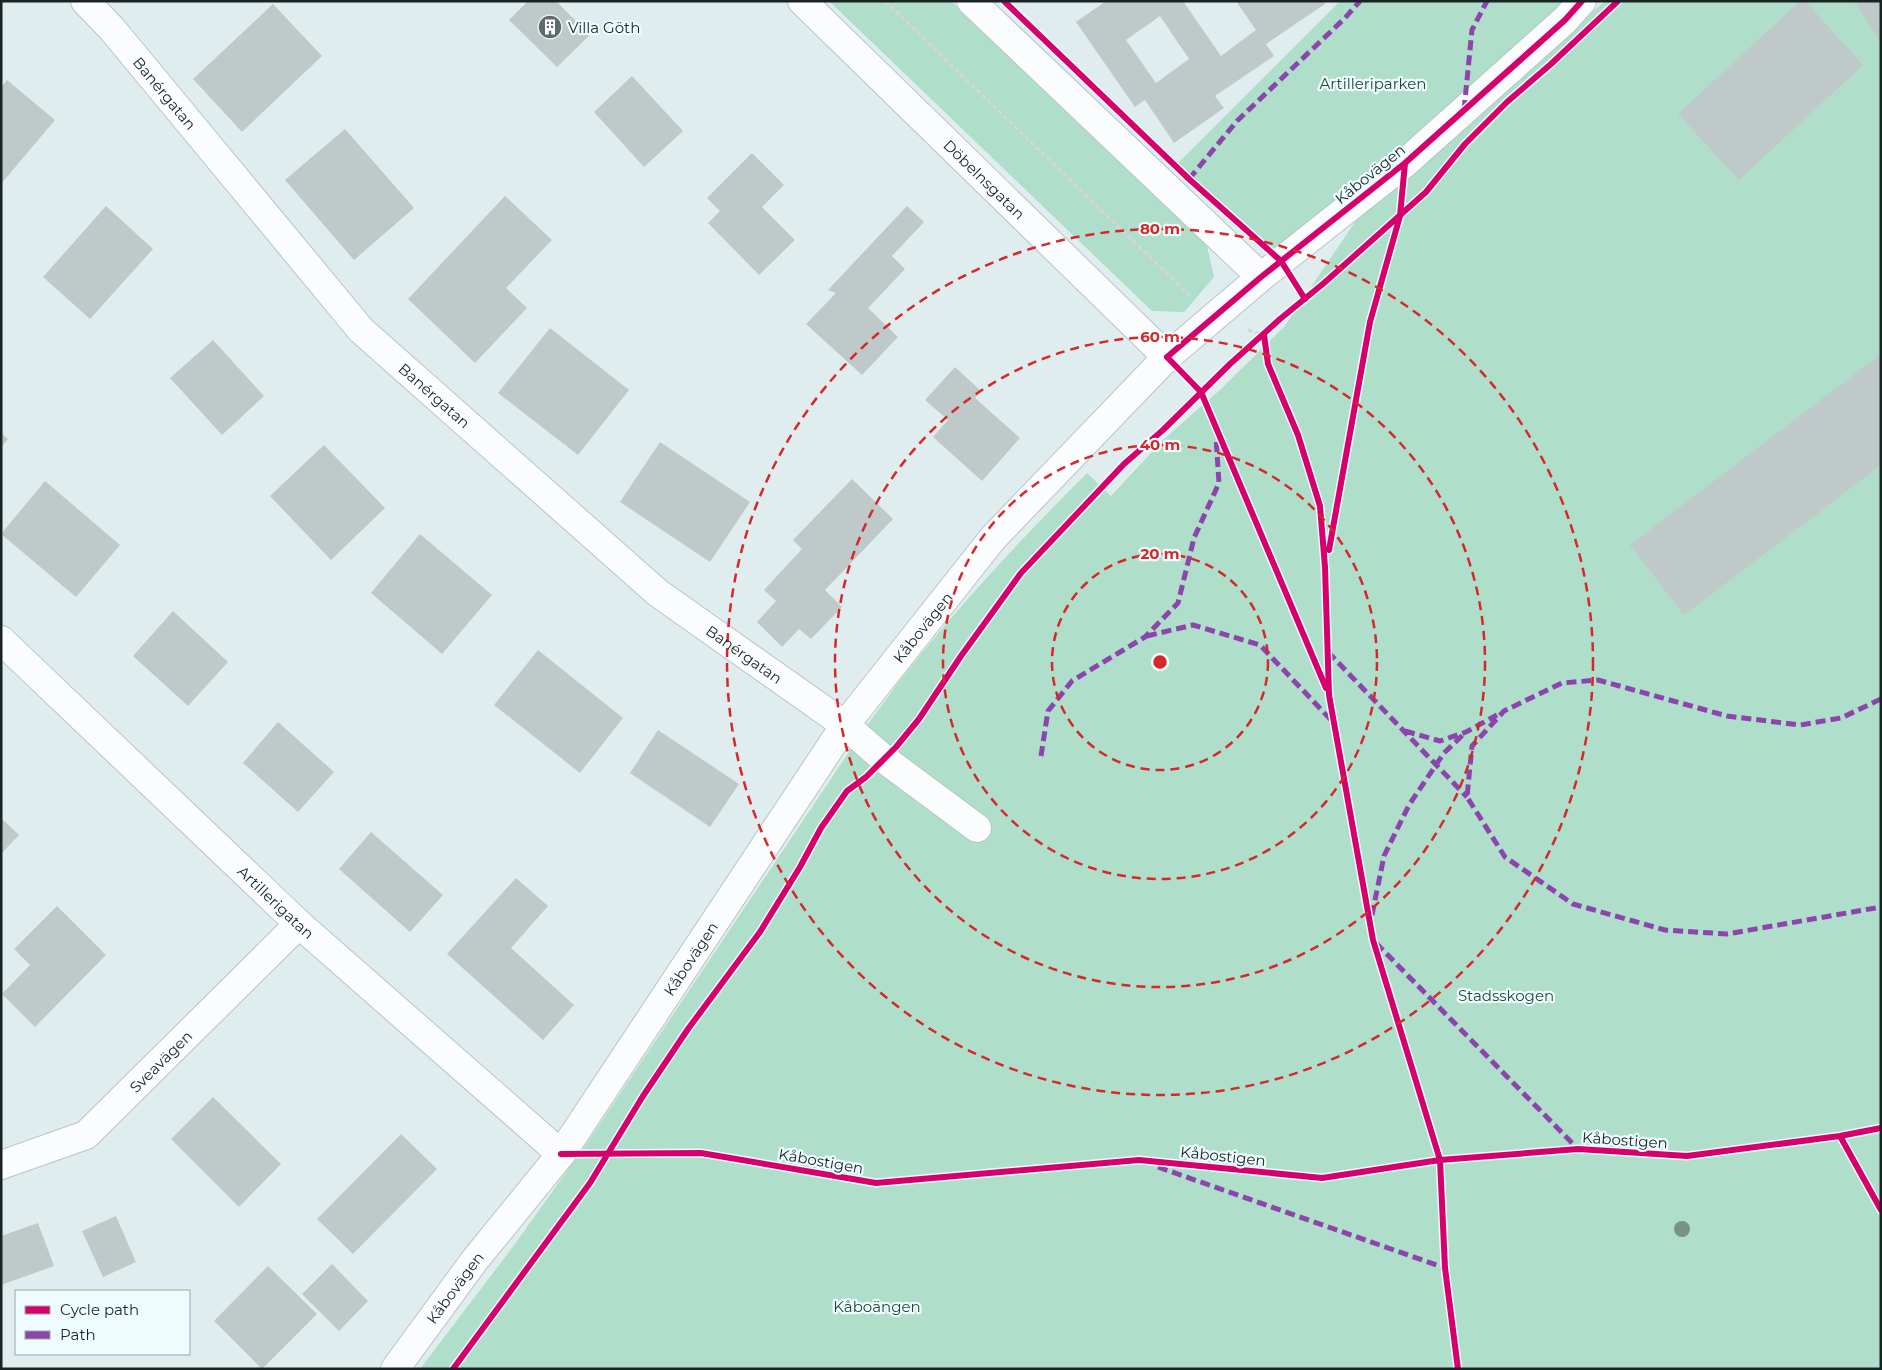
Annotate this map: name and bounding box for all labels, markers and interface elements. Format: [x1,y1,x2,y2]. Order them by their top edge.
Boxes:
building icon: Villa Göth [537,14,563,40]
place label: Villa Göth [568,18,640,37]
street label: Banérgatan [129,53,201,133]
park label: Artilleriparken [1320,74,1426,93]
street label: Döbelnsgatan [940,135,1029,223]
street label: Kåbovägen [1331,140,1409,208]
text: 80 m [1140,219,1180,238]
text: 60 m [1140,327,1180,346]
street label: Banérgatan [395,359,474,432]
text: 40 m [1140,435,1180,454]
text: 20 m [1140,544,1180,563]
street label: Kåbovägen [889,588,956,666]
street label: Banérgatan [703,621,786,687]
centre of rings [1151,653,1169,671]
street label: Artillerigatan [234,861,318,943]
street label: Kåbovägen [659,918,722,999]
park label: Stadsskogen [1458,986,1554,1005]
street label: Sveavägen [125,1026,196,1096]
street label: Kåbostigen [1582,1128,1668,1152]
street label: Kåbostigen [1179,1142,1267,1170]
street label: Kåbostigen [777,1144,865,1178]
street label: Kåbovägen [422,1248,487,1327]
legend [15,1290,190,1355]
park label: Kåboängen [833,1297,921,1316]
text: Cycle path [60,1300,139,1319]
text: Path [60,1325,96,1344]

